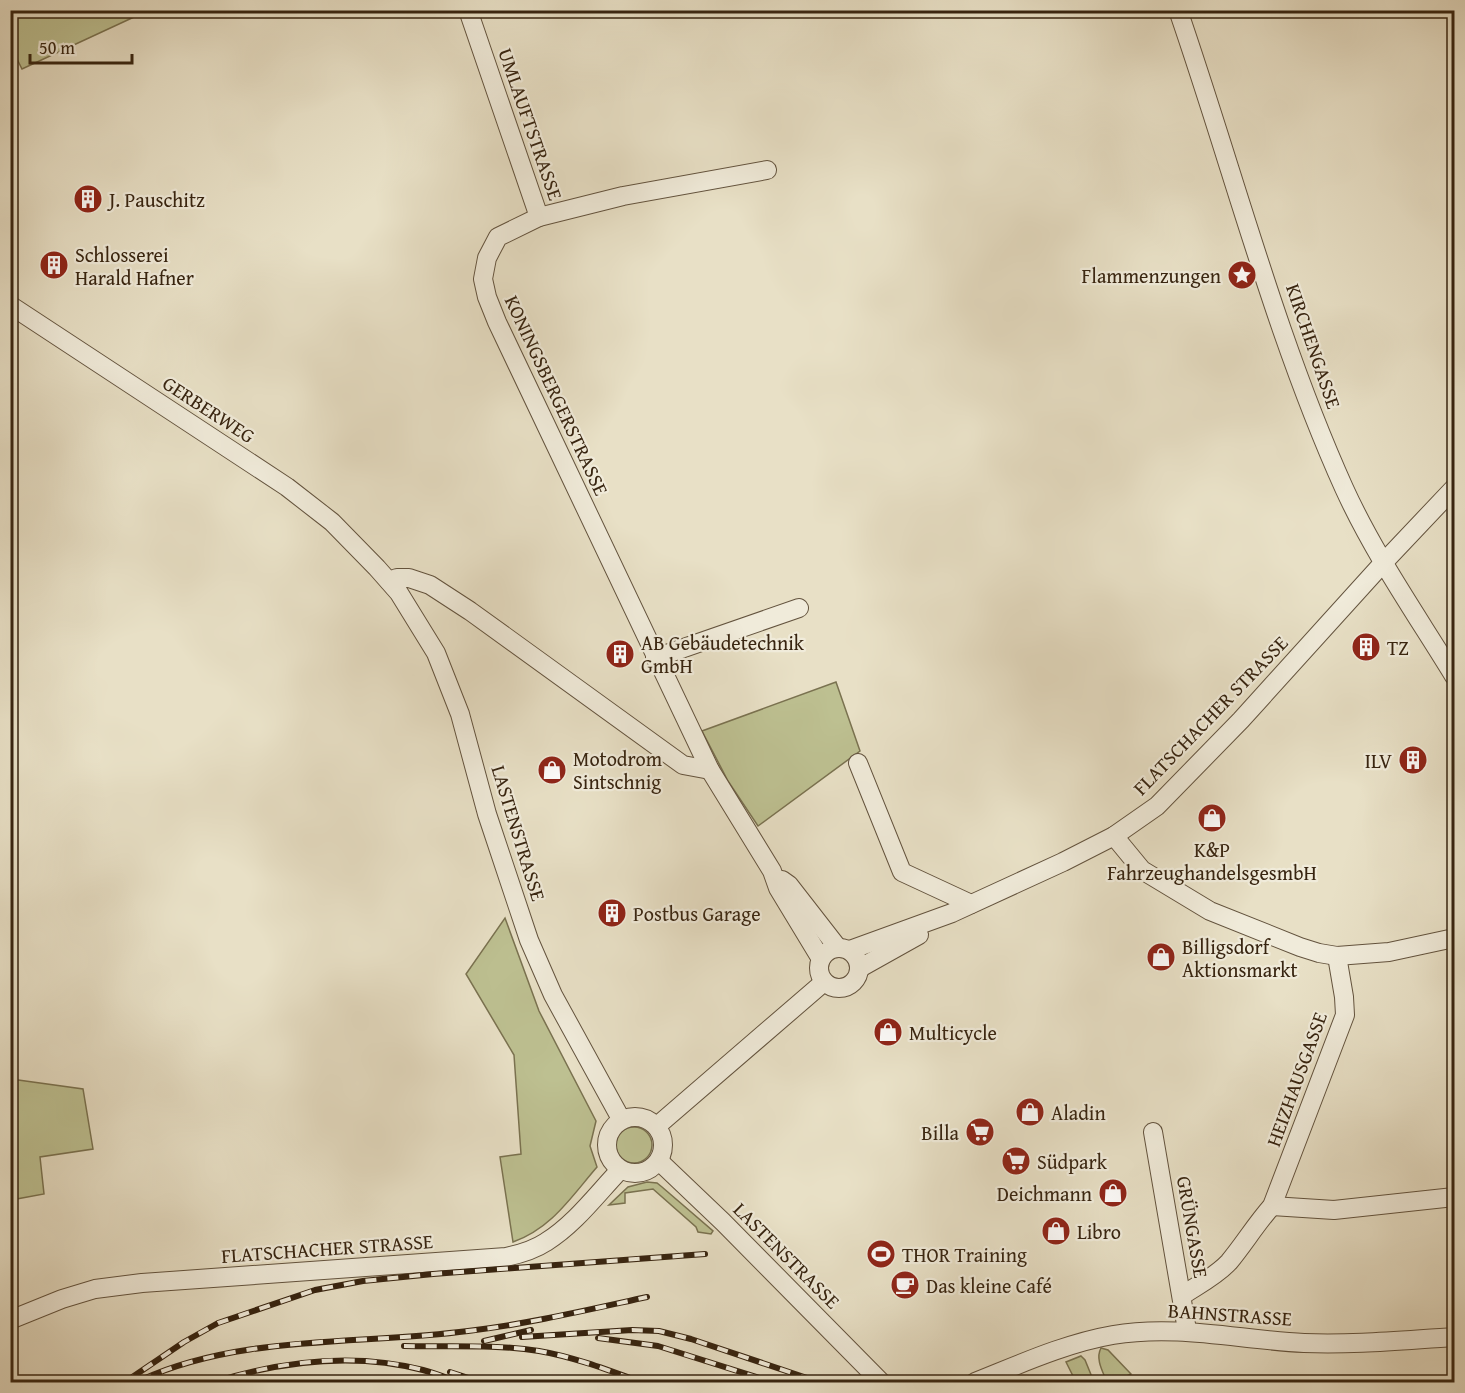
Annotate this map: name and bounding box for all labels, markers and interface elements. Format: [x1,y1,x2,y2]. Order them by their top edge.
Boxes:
scale bar [30,27,132,65]
text: 50 m [39,34,75,61]
street label: UMLAUFTSTRASSE [491,44,571,204]
building icon: J. Pauschitz [72,183,104,215]
place label: J. Pauschitz [106,185,205,214]
place label: Schlosserei Harald Hafner [75,240,194,292]
building icon: Schlosserei Harald Hafner [38,249,70,281]
place icon: Flammenzungen [1226,259,1258,291]
place label: Flammenzungen [1082,261,1221,290]
street label: KIRCHENGASSE [1279,280,1349,412]
street label: KONINGSBERGERSTRASSE [498,290,616,500]
street label: GERBERWEG [157,368,261,450]
place label: AB Gebäudetechnik GmbH [641,628,805,680]
street label: FLATSCHACHER STRASSE [1126,629,1294,801]
building icon: TZ [1350,631,1382,663]
place label: TZ [1387,633,1409,662]
building icon: AB Gebäudetechnik GmbH [604,638,636,670]
place label: Motodrom Sintschnig [573,744,663,796]
building icon: ILV [1397,744,1429,776]
place label: ILV [1365,746,1392,775]
shop icon: Motodrom Sintschnig [536,754,568,786]
street label: LASTENSTRASSE [485,762,553,904]
shop icon: K&P FahrzeughandelsgesmbH [1196,802,1228,834]
place label: K&P FahrzeughandelsgesmbH [1107,835,1317,887]
building icon: Postbus Garage [596,897,628,929]
place label: Postbus Garage [633,899,761,928]
place label: Billigsdorf Aktionsmarkt [1182,932,1298,984]
shop icon: Billigsdorf Aktionsmarkt [1145,941,1177,973]
street label: HEIZHAUSGASSE [1258,1008,1334,1150]
shop icon: Multicycle [872,1016,904,1048]
place label: Multicycle [909,1018,997,1047]
shop icon: Aladin [1014,1096,1046,1128]
place label: Aladin [1051,1098,1106,1127]
supermarket icon: Billa [964,1116,996,1148]
place label: Billa [921,1118,960,1147]
supermarket icon: Südpark [1000,1145,1032,1177]
place label: Südpark [1037,1147,1108,1176]
street label: GRÜNGASSE [1170,1174,1216,1280]
shop icon: Deichmann [1097,1177,1129,1209]
place label: Deichmann [997,1179,1092,1208]
street label: LASTENSTRASSE [727,1195,847,1315]
shop icon: Libro [1040,1215,1072,1247]
place label: Libro [1077,1217,1121,1246]
street label: FLATSCHACHER STRASSE [220,1226,434,1270]
sports icon: THOR Training [865,1238,897,1270]
place label: THOR Training [902,1240,1027,1269]
cafe icon: Das kleine Café [889,1269,921,1301]
place label: Das kleine Café [926,1271,1052,1300]
street label: BAHNSTRASSE [1167,1295,1293,1333]

